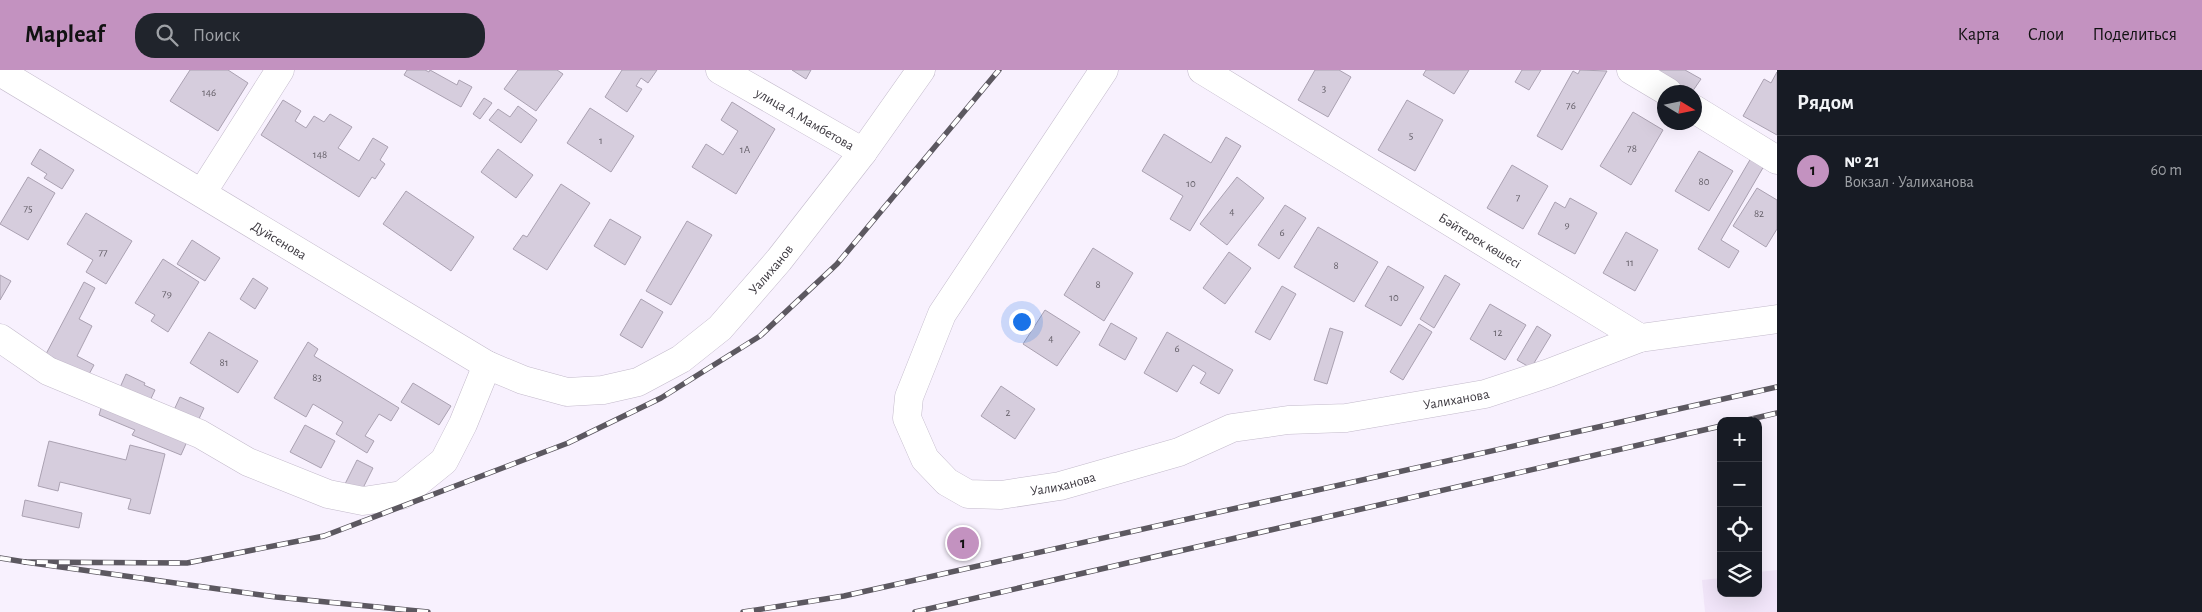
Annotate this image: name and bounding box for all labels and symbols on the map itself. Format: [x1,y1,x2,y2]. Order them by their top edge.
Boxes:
house number: 3 [1322,83,1327,94]
street label: улица А.Мамбетова [752,85,857,154]
north arrow [1657,85,1702,130]
house number: 146 [202,87,216,98]
house number: 76 [1566,100,1576,111]
house number: 5 [1409,130,1414,141]
house number: 1 [599,135,603,146]
house number: 78 [1627,143,1637,154]
house number: 1А [740,144,751,155]
house number: 148 [313,149,327,160]
house number: 80 [1698,176,1710,187]
house number: 10 [1186,178,1196,189]
house number: 7 [1516,192,1521,203]
house number: 75 [23,203,33,214]
house number: 4 [1229,206,1235,217]
house number: 82 [1754,208,1764,219]
street label: Бәйтерек көшесі [1436,211,1523,271]
street label: Дуйсенова [249,219,309,263]
house number: 9 [1564,219,1570,230]
house number: 6 [1279,227,1285,238]
street label: Уалиханов [747,242,796,297]
house number: 77 [98,247,108,258]
house number: 11 [1626,257,1634,268]
house number: 8 [1333,260,1339,271]
house number: 8 [1095,279,1101,290]
house number: 79 [162,288,172,299]
house number: 10 [1389,292,1399,303]
your location [1009,309,1035,335]
house number: 12 [1494,327,1502,338]
house number: 4 [1048,333,1054,344]
house number: 6 [1174,343,1180,354]
house number: 81 [220,357,229,368]
house number: 83 [312,372,322,383]
street label: Уалиханова [1422,387,1492,413]
house number: 2 [1005,407,1011,418]
street label: Уалиханова [1029,470,1098,498]
pin: 1 [947,524,979,562]

